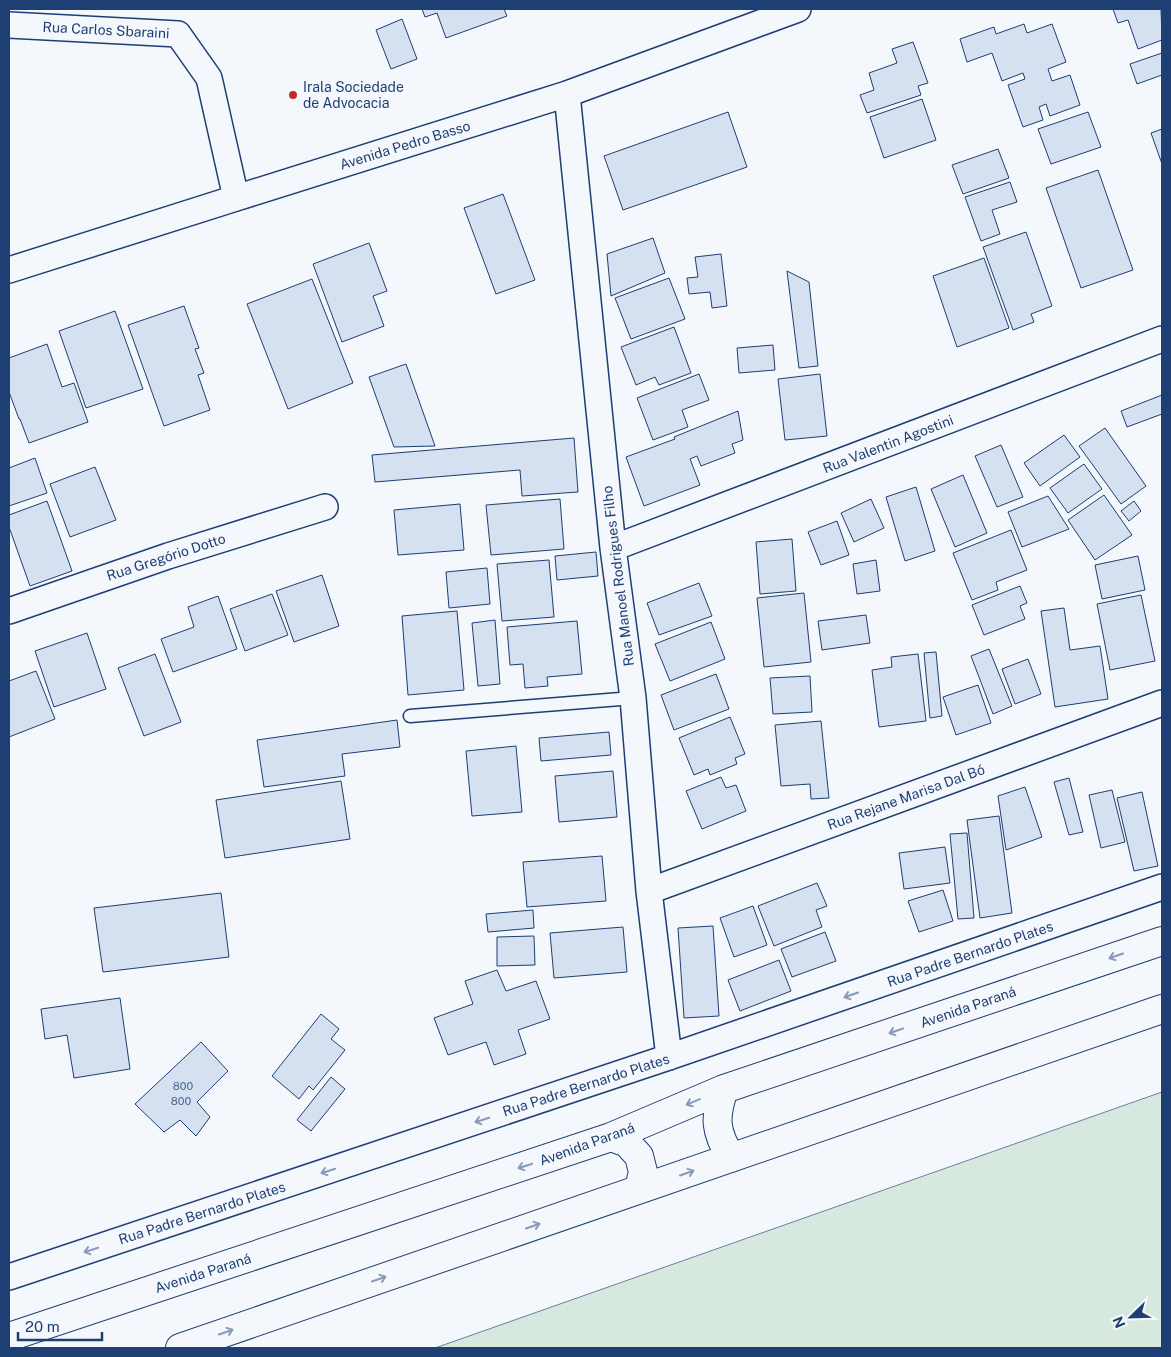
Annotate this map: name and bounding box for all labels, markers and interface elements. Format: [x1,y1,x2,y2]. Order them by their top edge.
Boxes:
street label: Rua Carlos Sbaraini [42,19,170,41]
place label: Irala Sociedade de Advocacia [303,79,404,111]
marker: Irala Sociedade de Advocacia [287,89,299,101]
street label: Avenida Pedro Basso [338,117,472,173]
street label: Rua Valentin Agostini [820,412,956,476]
street label: Rua Manoel Rodrigues Filho [599,485,637,667]
street label: Rua Gregório Dotto [105,530,227,584]
street label: Rua Rejane Marisa Dal Bó [825,761,987,833]
street label: Rua Padre Bernardo Plates [885,918,1055,990]
one-way arrow [1108,952,1124,962]
street label: Avenida Paraná [918,983,1018,1031]
one-way arrow [844,990,860,1000]
one-way arrow [889,1027,904,1036]
street label: Rua Padre Bernardo Plates [501,1050,671,1120]
house number: 800 [173,1080,193,1092]
house number: 800 [171,1095,191,1107]
one-way arrow [686,1098,701,1108]
one-way arrow [475,1116,490,1125]
street label: Avenida Paraná [537,1119,637,1169]
one-way arrow [518,1162,533,1171]
one-way arrow [321,1167,336,1176]
one-way arrow [678,1168,694,1177]
street label: Rua Padre Bernardo Plates [117,1178,287,1248]
one-way arrow [525,1221,540,1230]
one-way arrow [83,1246,99,1255]
street label: Avenida Paraná [153,1250,253,1296]
one-way arrow [371,1274,387,1283]
north arrow [1106,1292,1156,1342]
scale bar [18,1310,101,1342]
text: N [1110,1314,1129,1330]
text: 20 m [25,1318,60,1335]
one-way arrow [218,1327,233,1336]

